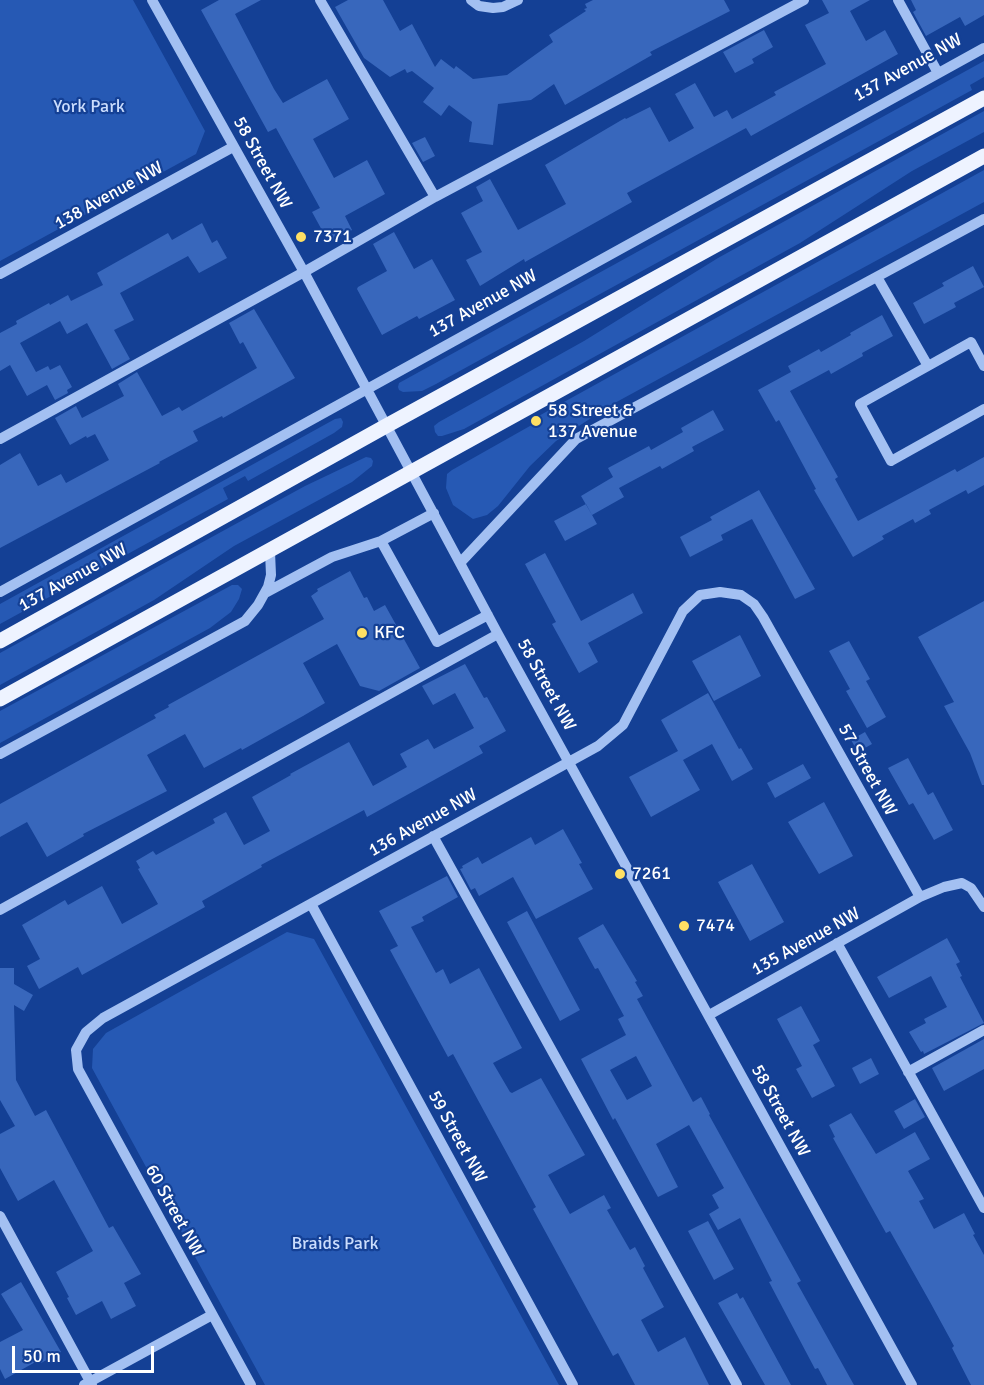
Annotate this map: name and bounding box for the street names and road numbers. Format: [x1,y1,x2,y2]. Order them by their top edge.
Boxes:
street label: 137 Avenue NW [850,29,966,107]
street label: 58 Street NW [228,113,296,213]
street label: 138 Avenue NW [51,157,167,235]
street label: 137 Avenue NW [425,265,541,343]
street label: 137 Avenue NW [15,539,131,617]
street label: 58 Street NW [512,635,580,735]
street label: 57 Street NW [833,720,901,820]
street label: 136 Avenue NW [365,784,481,862]
street label: 135 Avenue NW [748,903,864,981]
street label: 58 Street NW [746,1061,814,1161]
street label: 59 Street NW [423,1087,491,1187]
street label: 60 Street NW [140,1161,208,1261]

